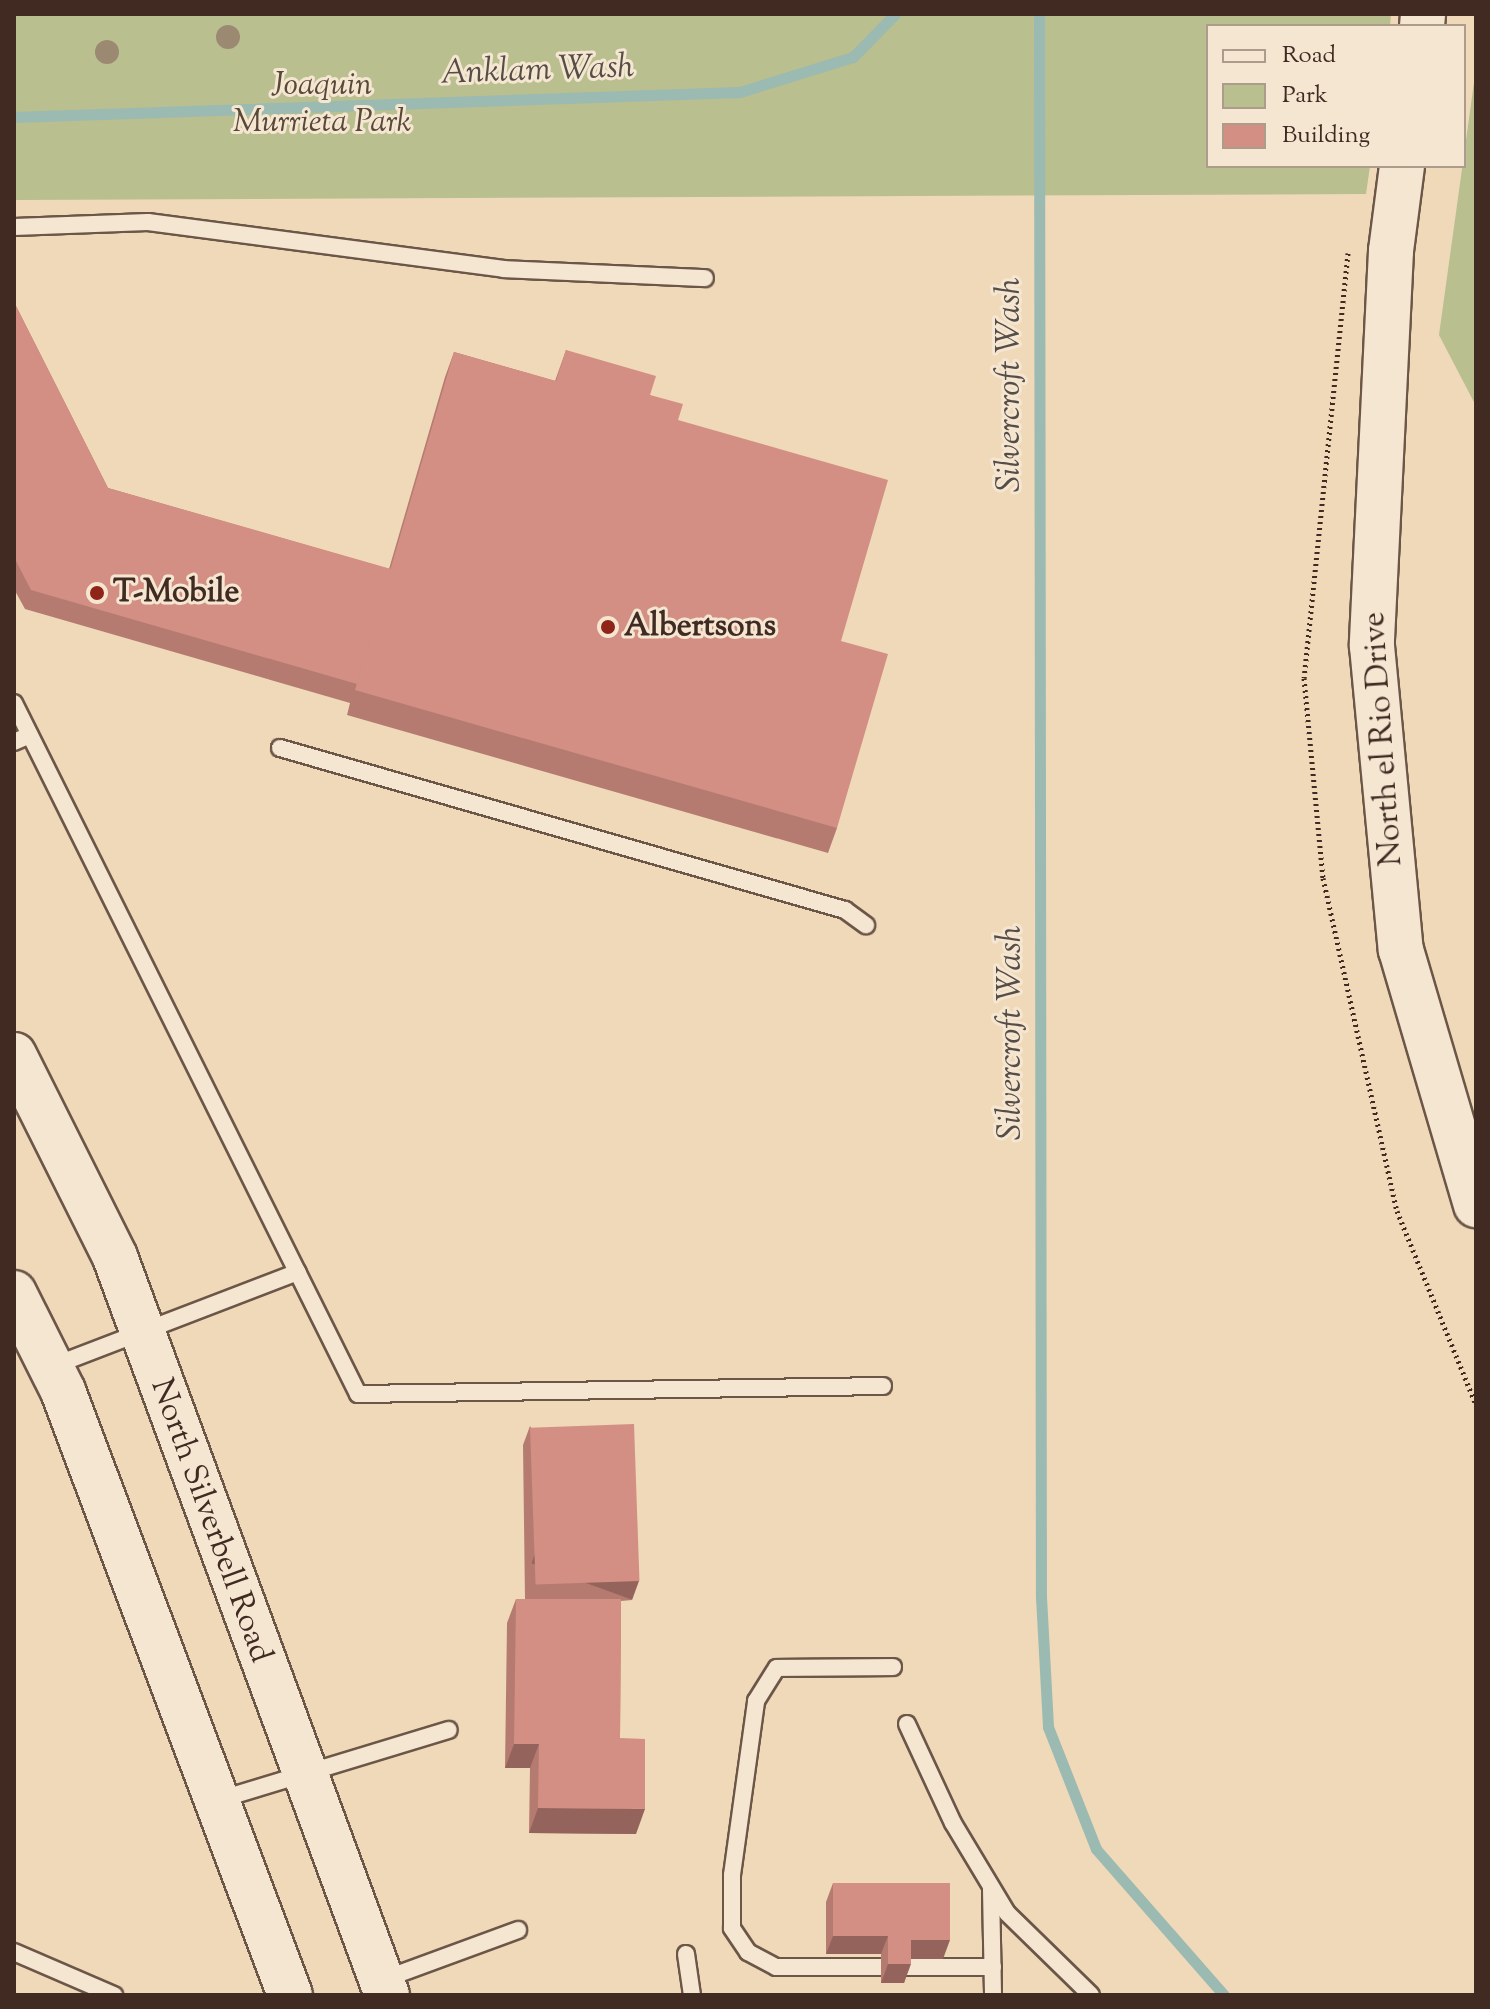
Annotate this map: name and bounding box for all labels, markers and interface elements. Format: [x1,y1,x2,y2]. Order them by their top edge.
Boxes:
legend [1206,24,1466,168]
text: Road [1282,39,1336,73]
water label: Anklam Wash [439,47,635,95]
park label: Joaquin Murrieta Park [233,68,411,143]
text: Park [1282,79,1328,113]
text: Building [1282,119,1370,153]
water label: Silvercroft Wash [991,278,1031,492]
place label: T-Mobile [113,574,239,612]
marker: T-Mobile [88,584,106,602]
place label: Albertsons [624,608,776,646]
street label: North el Rio Drive [1356,611,1412,867]
marker: Albertsons [599,618,617,636]
water label: Silvercroft Wash [992,926,1032,1140]
street label: North Silverbell Road [141,1374,279,1668]

